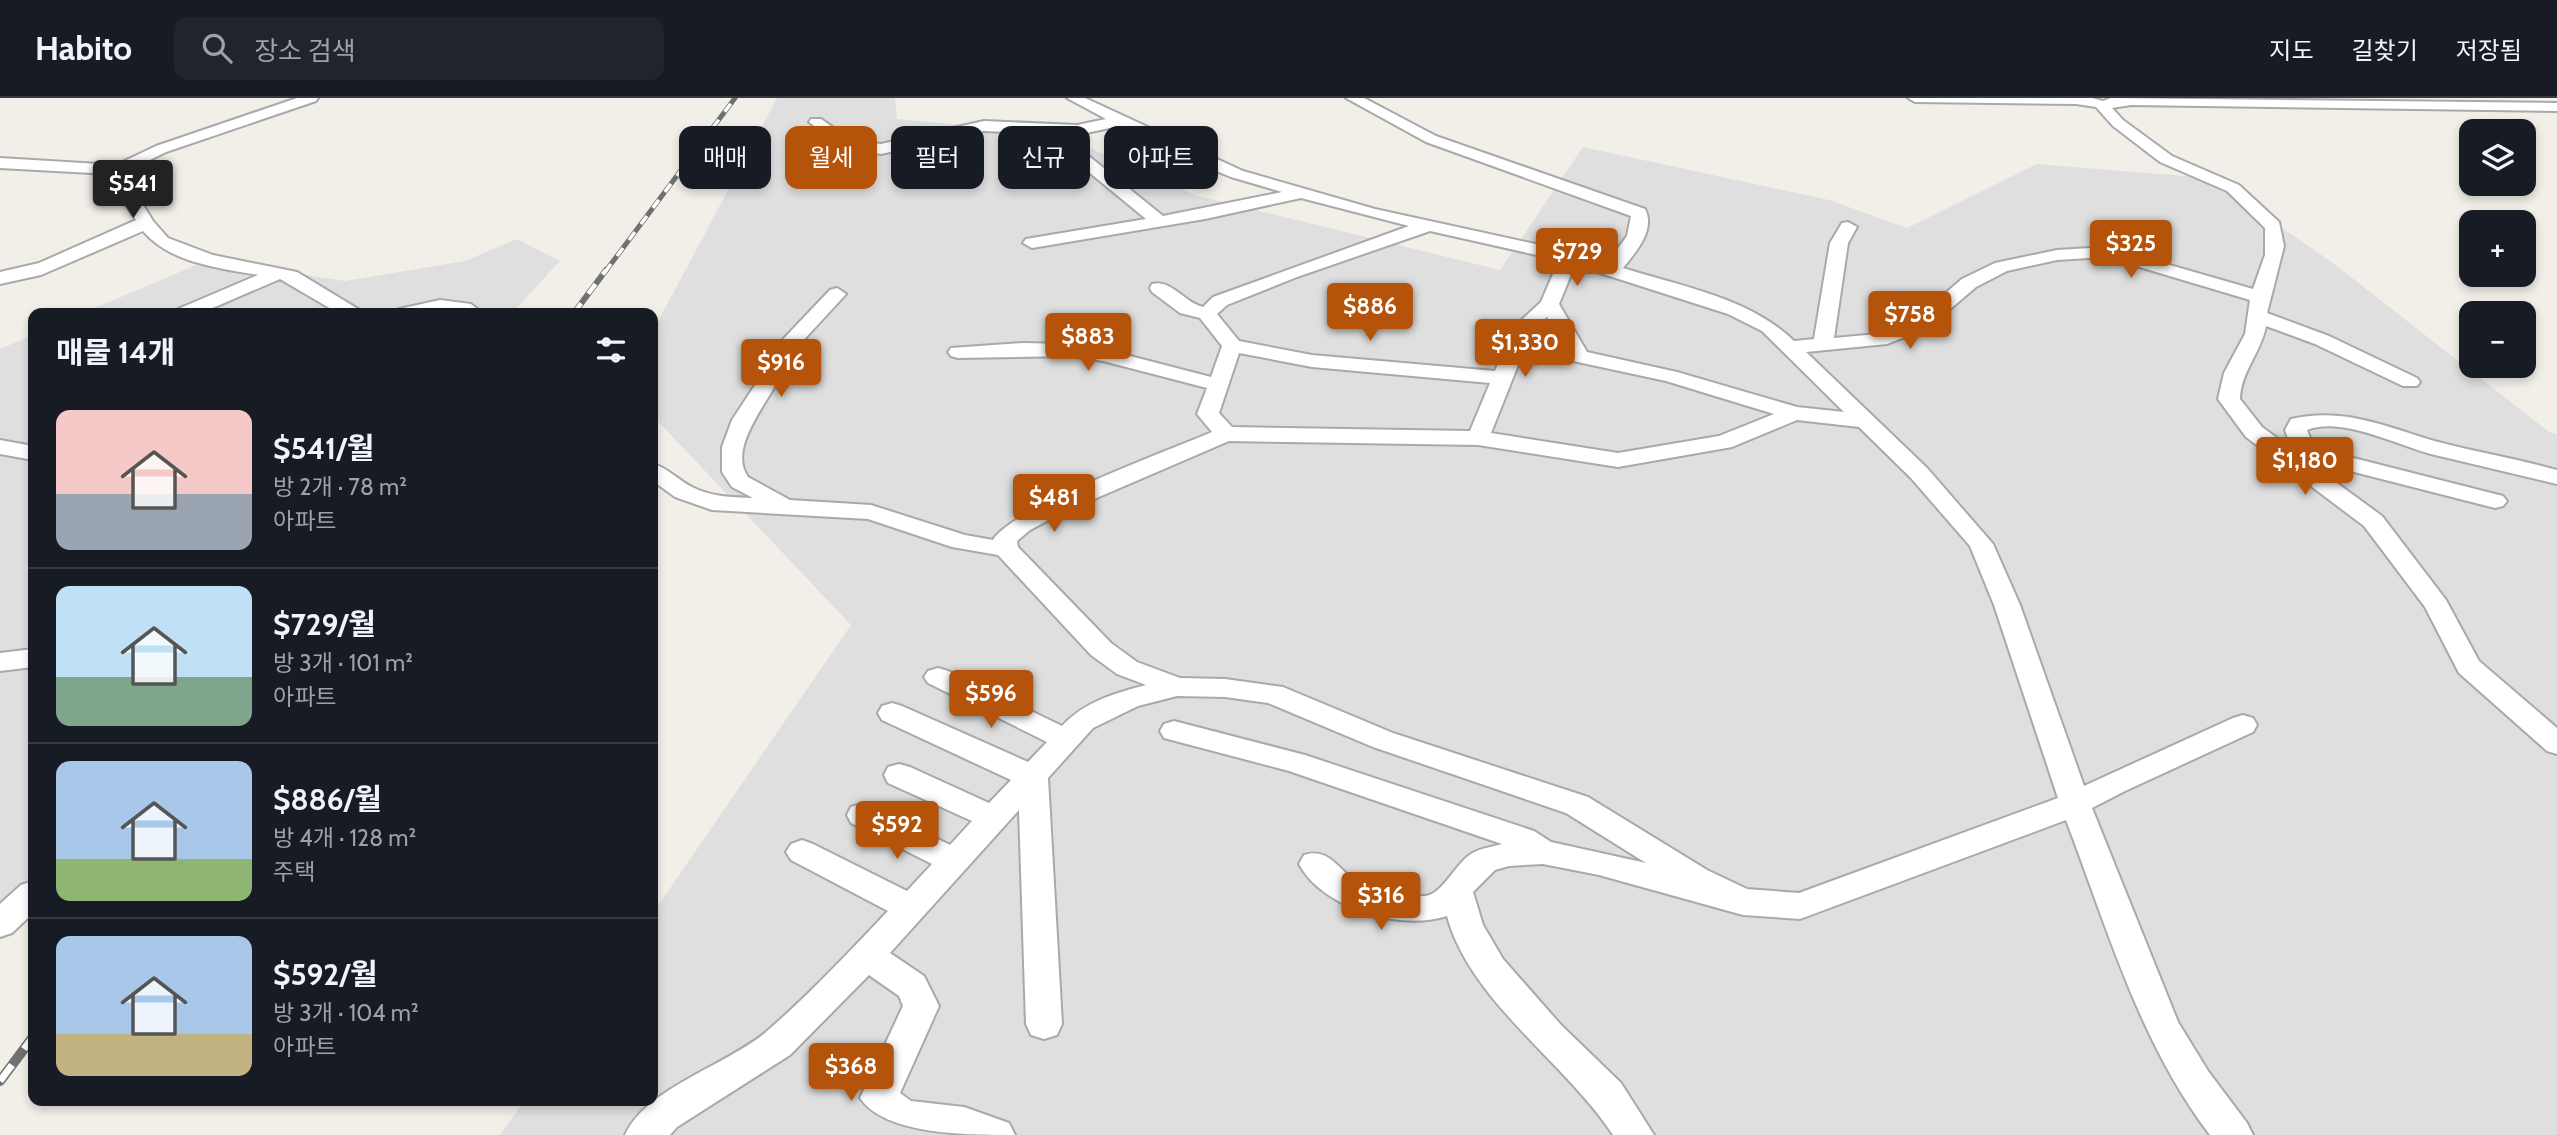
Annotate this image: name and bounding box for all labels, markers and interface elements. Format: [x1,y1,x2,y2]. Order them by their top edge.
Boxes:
search box [174,17,664,80]
text: Habito [35,28,132,68]
icon: search [198,29,236,67]
text: 장소 검색 [254,35,356,67]
text: 지도 [2269,36,2314,65]
text: 길찾기 [2352,36,2418,65]
text: 저장됨 [2456,36,2522,65]
map controls [2459,119,2536,378]
button: layers [2459,119,2536,196]
chip: 매매 [679,126,771,189]
chip: 월세 [785,126,877,189]
chip: 필터 [891,126,984,189]
chip: 신규 [998,126,1090,189]
chip: 아파트 [1104,126,1218,189]
pin: $541 [92,160,174,220]
text: $541 [109,169,157,197]
button: + [2459,210,2536,287]
pin: $325 [2090,220,2172,280]
pin: $729 [1536,228,1618,288]
text: $325 [2106,229,2156,257]
text: $729 [1552,237,1602,265]
pin: $886 [1329,284,1411,343]
text: $886 [1343,292,1397,320]
pin: $758 [1869,292,1951,351]
text: $758 [1884,300,1936,328]
button: − [2459,301,2536,378]
pin: $883 [1047,314,1129,373]
pin: $1,330 [1468,320,1582,379]
text: $883 [1061,322,1115,350]
text: $1,330 [1491,328,1559,356]
icon: filters [592,331,630,369]
text: 매물 14개 [56,334,175,371]
pin: $916 [740,340,822,399]
text: $916 [757,348,805,376]
text: $541/월 [273,430,374,467]
icon: home [112,438,196,522]
pin: $1,180 [2248,438,2362,497]
text: $1,180 [2272,446,2338,474]
text: 방 2개 · 78 m² [273,473,407,501]
pin: $481 [1013,474,1095,534]
text: $481 [1029,483,1079,511]
text: 아파트 [273,507,336,535]
text: $729/월 [273,606,376,643]
icon: home [112,614,196,698]
text: 방 3개 · 101 m² [273,649,413,677]
pin: $596 [950,670,1032,730]
text: $596 [965,679,1017,707]
text: 아파트 [273,683,336,711]
text: $886/월 [273,781,382,818]
icon: home [112,789,196,873]
pin: $592 [856,802,938,861]
text: $592 [872,810,922,838]
text: 방 4개 · 128 m² [273,824,416,852]
text: 주택 [273,858,315,886]
pin: $316 [1340,872,1422,932]
text: $316 [1357,881,1405,909]
text: $592/월 [273,956,378,993]
icon: home [112,964,196,1048]
text: 방 3개 · 104 m² [273,999,419,1027]
text: 아파트 [273,1033,336,1061]
pin: $368 [810,1044,892,1103]
text: $368 [825,1052,877,1080]

